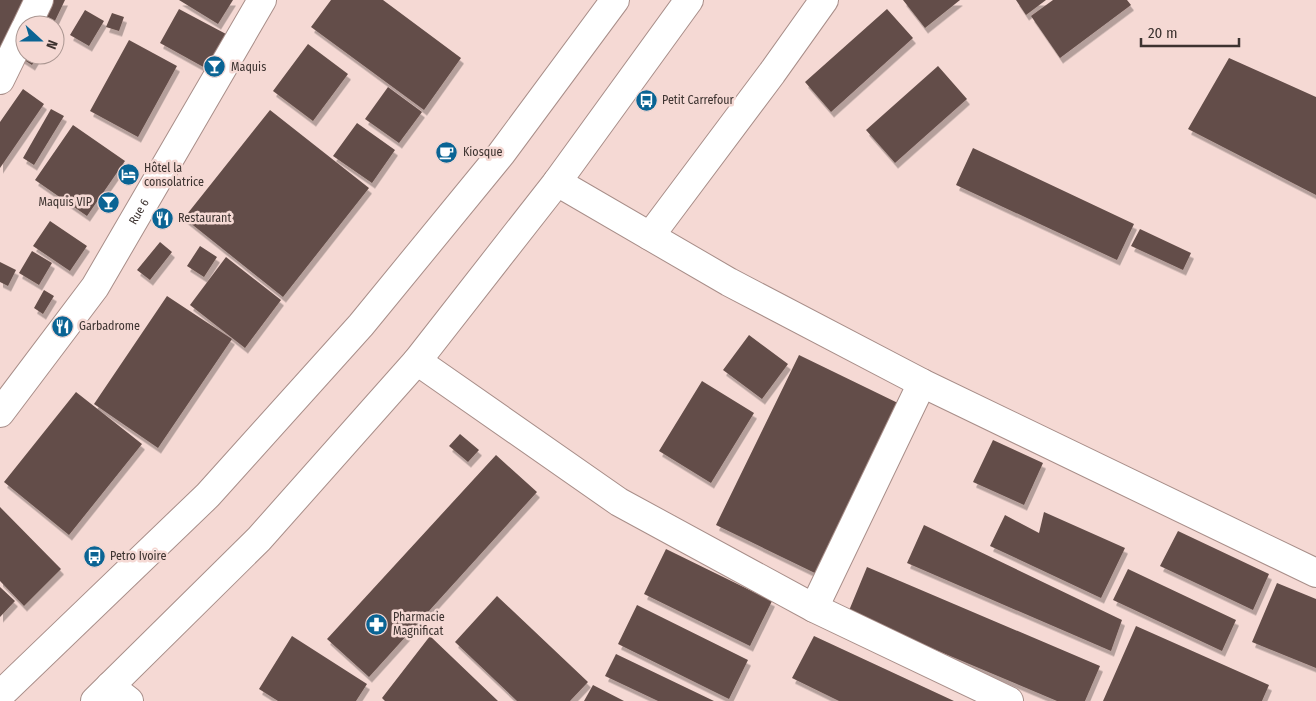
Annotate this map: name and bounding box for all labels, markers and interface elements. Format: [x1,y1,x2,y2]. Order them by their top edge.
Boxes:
north arrow [15,15,65,65]
scale bar [1141,15,1238,47]
text: 20 m [1148,24,1178,42]
text: N [42,38,61,51]
bar icon: Maquis [203,55,227,79]
place label: Maquis [231,60,266,74]
bus stop icon: Petit Carrefour [634,88,658,112]
place label: Petit Carrefour [662,93,735,107]
cafe icon: Kiosque [435,140,459,164]
place label: Kiosque [463,145,503,159]
place label: Hôtel la consolatrice [144,161,204,189]
hotel icon: Hôtel la consolatrice [116,163,140,187]
bar icon: Maquis VIP [96,190,120,214]
place label: Maquis VIP [38,195,92,209]
street label: Rue 6 [126,196,152,227]
restaurant icon: Restaurant [150,206,174,230]
place label: Restaurant [178,211,231,225]
restaurant icon: Garbadrome [51,314,75,338]
place label: Garbadrome [79,319,140,333]
bus stop icon: Petro Ivoire [82,544,106,568]
place label: Petro Ivoire [110,549,166,563]
place label: Pharmacie Magnificat [393,610,445,638]
pharmacy icon: Pharmacie Magnificat [365,612,389,636]

